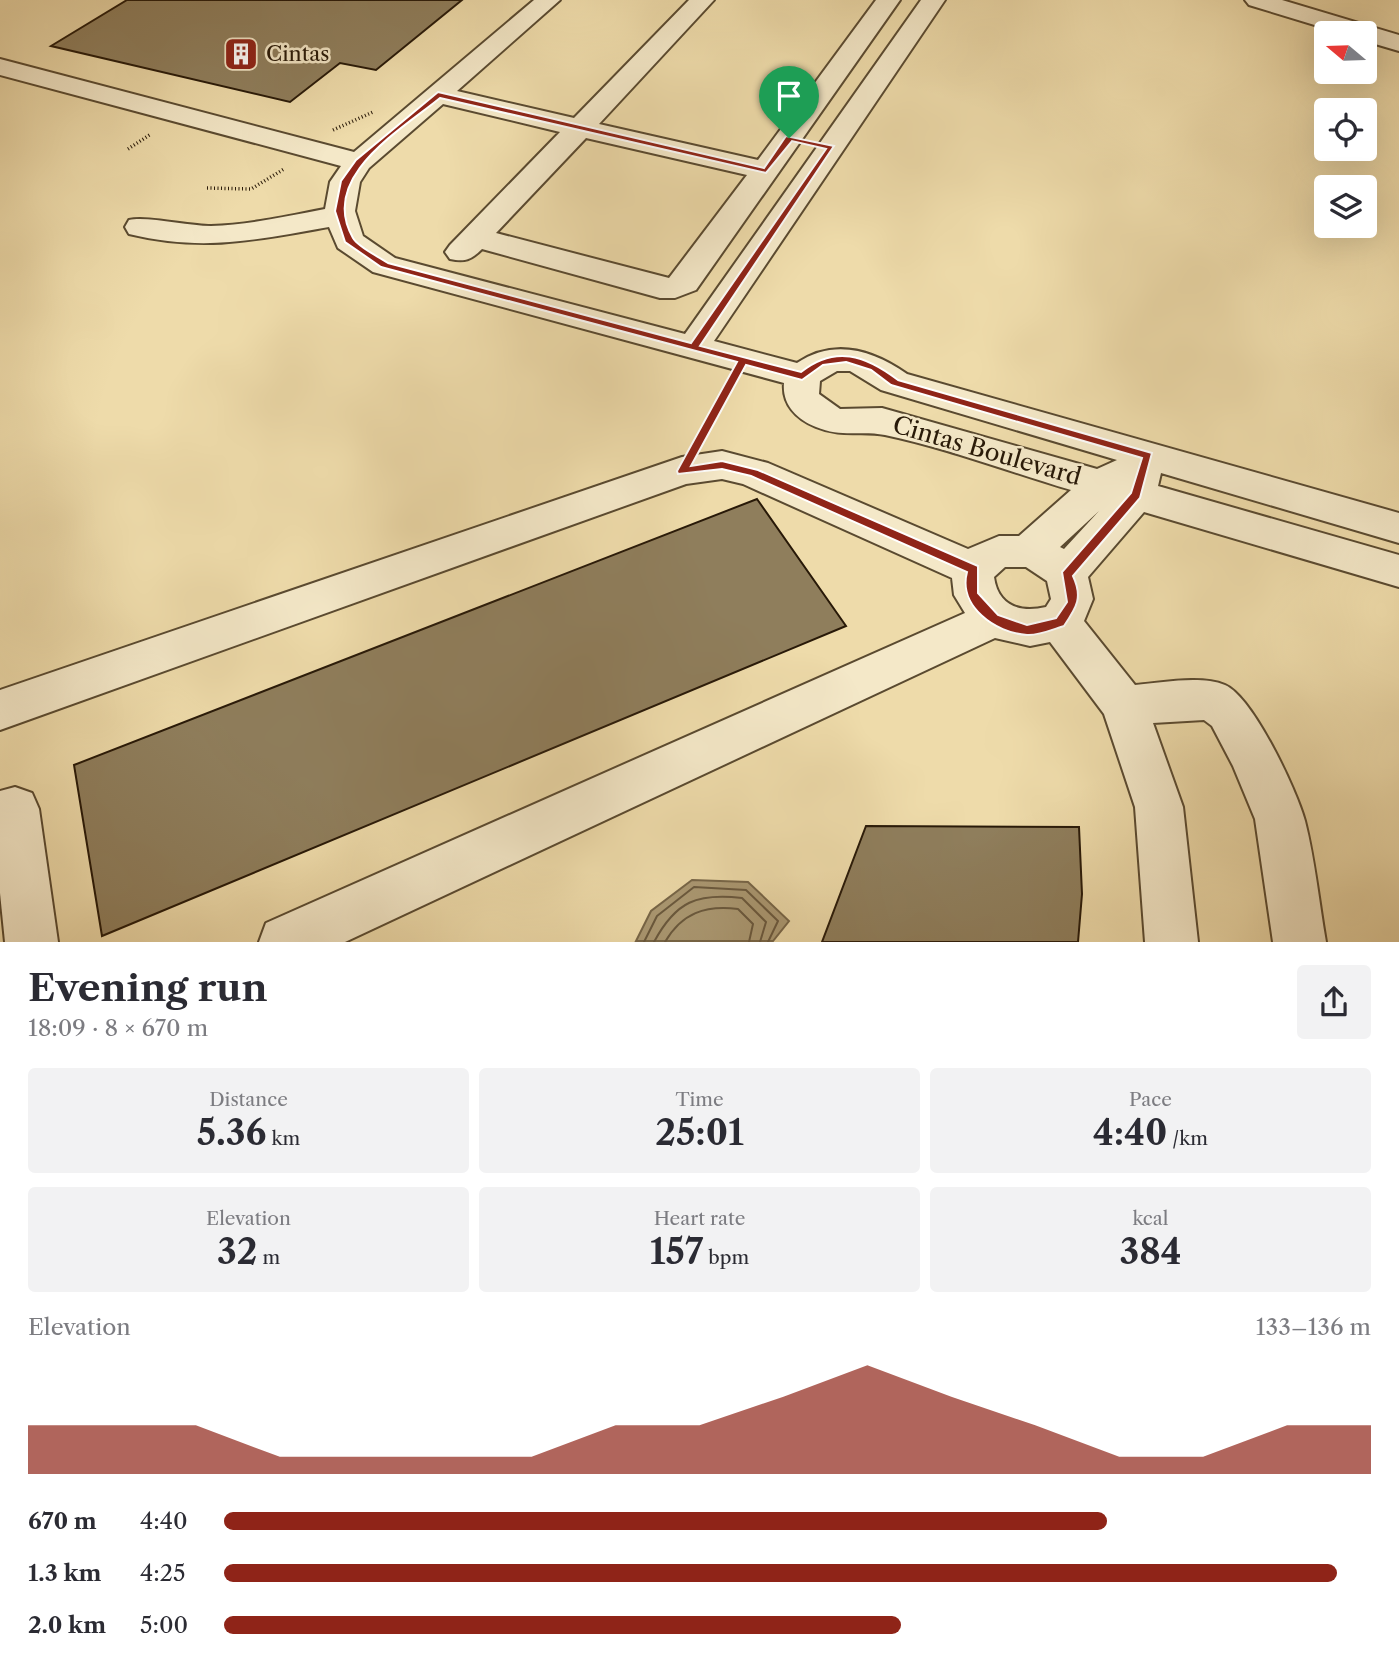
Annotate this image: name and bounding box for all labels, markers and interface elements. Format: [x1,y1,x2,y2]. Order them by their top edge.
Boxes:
north arrow [1314,21,1377,84]
map controls [1314,21,1377,238]
building icon: Cintas [222,35,260,73]
place label: Cintas [266,41,329,66]
pin [759,66,819,138]
icon: arrive [770,77,808,115]
button: locate [1314,98,1377,161]
button: layers [1314,175,1377,238]
street label: Cintas Boulevard [890,410,1085,491]
text: Evening run [28,964,268,1011]
button: share [1297,965,1371,1039]
text: 18:09 · 8 × 670 m [28,1014,208,1042]
text: Distance [209,1088,288,1111]
text: Time [675,1088,724,1111]
text: Pace [1129,1088,1172,1111]
text: 5.36 [197,1111,266,1154]
text: 25:01 [655,1111,744,1154]
text: 4:40 [1093,1111,1167,1154]
text: km [266,1127,300,1150]
text: /km [1167,1127,1208,1150]
text: Elevation [206,1207,291,1230]
text: Heart rate [654,1207,745,1230]
text: kcal [1133,1207,1168,1230]
text: 32 [217,1230,257,1273]
text: 157 [650,1230,703,1273]
text: 384 [1119,1230,1182,1273]
text: m [257,1246,280,1269]
text: bpm [703,1246,749,1269]
text: Elevation [28,1313,131,1341]
text: 133–136 m [1256,1313,1371,1341]
text: 670 m [28,1507,97,1535]
text: 4:40 [140,1507,188,1535]
text: 1.3 km [28,1559,102,1587]
text: 4:25 [140,1559,185,1587]
text: 2.0 km [28,1611,106,1639]
text: 5:00 [140,1611,188,1639]

